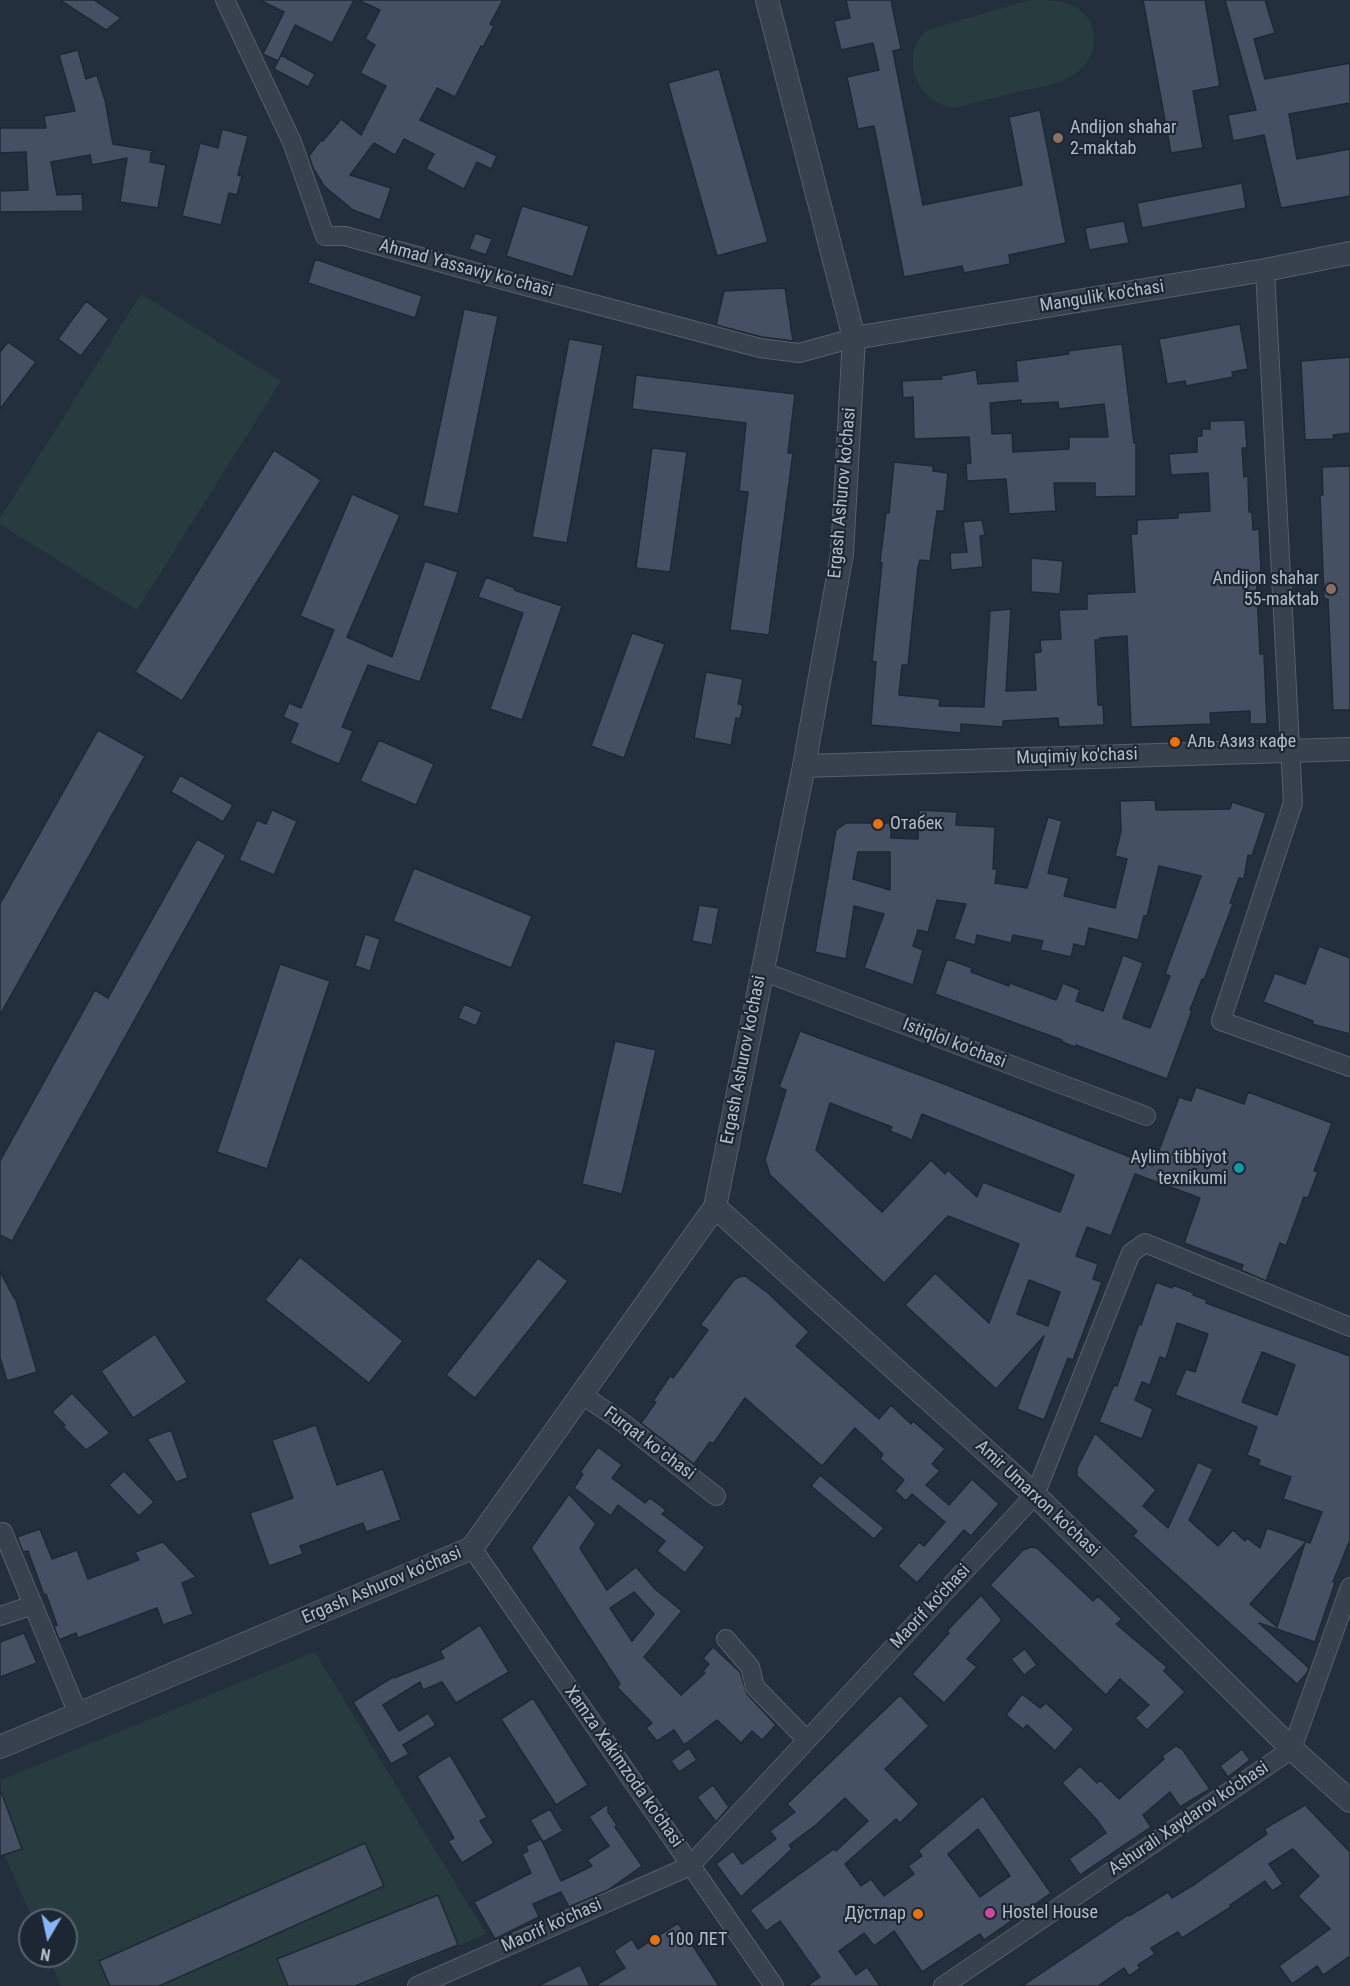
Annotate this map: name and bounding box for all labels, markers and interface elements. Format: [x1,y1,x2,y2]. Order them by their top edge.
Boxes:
place label: Andijon shahar 2-maktab [1070,117,1176,160]
marker: Andijon shahar 2-maktab [1051,131,1065,145]
street label: Ahmad Yassaviy koʻchasi [377,235,555,303]
street label: Mangulik ko'chasi [1038,277,1166,317]
street label: Ergash Ashurov ko'chasi [825,407,861,579]
place label: Andijon shahar 55-maktab [1213,568,1319,610]
marker: Andijon shahar 55-maktab [1324,582,1338,596]
place label: Аль Азиз кафе [1187,731,1296,753]
marker: Аль Азиз кафе [1168,735,1182,749]
street label: Muqimiy ko'chasi [1016,744,1138,770]
place label: Отабек [890,813,943,835]
marker: Отабек [871,817,885,831]
street label: Ergash Ashurov ko'chasi [717,974,771,1146]
street label: Istiqlol ko'chasi [899,1014,1009,1074]
place label: Aylim tibbiyot texnikumi [1131,1147,1227,1190]
marker: Aylim tibbiyot texnikumi [1232,1161,1246,1175]
street label: Furqat koʻchasi [599,1403,699,1485]
street label: Amir Umarxon ko'chasi [971,1436,1103,1562]
street label: Ergash Ashurov ko'chasi [299,1543,465,1629]
street label: Maorif ko'chasi [887,1560,975,1654]
street label: Xamza Xakimzoda ko'chasi [559,1682,687,1852]
street label: Ashurali Xaydarov ko'chasi [1105,1757,1273,1881]
street label: Maorif ko'chasi [499,1894,605,1958]
place label: Hostel House [1002,1902,1098,1924]
place label: Дўстлар [845,1903,906,1925]
marker: Hostel House [983,1906,997,1920]
marker: Дўстлар [911,1907,925,1921]
north arrow [18,1908,78,1968]
place label: 100 ЛЕТ [667,1929,727,1951]
marker: 100 ЛЕТ [648,1933,662,1947]
text: N [39,1944,52,1964]

